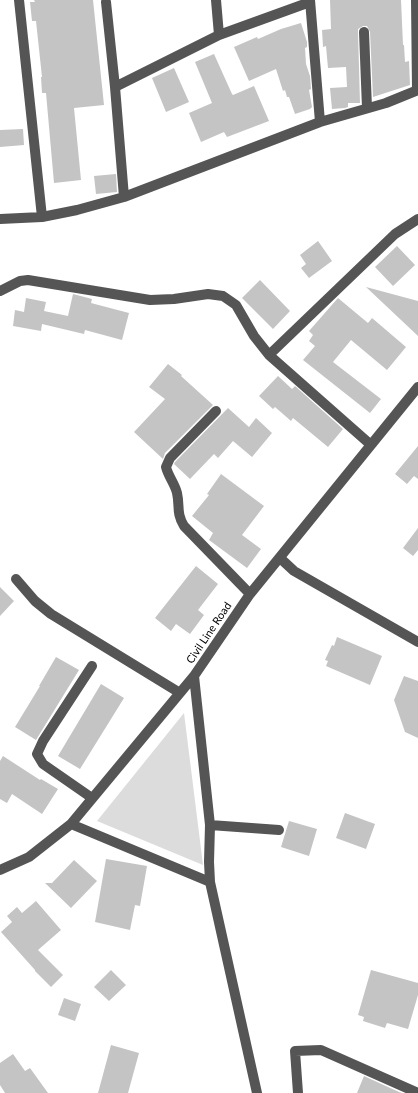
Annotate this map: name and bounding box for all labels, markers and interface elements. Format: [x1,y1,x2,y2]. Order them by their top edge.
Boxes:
street label: Civil Line Road [184,600,234,666]

